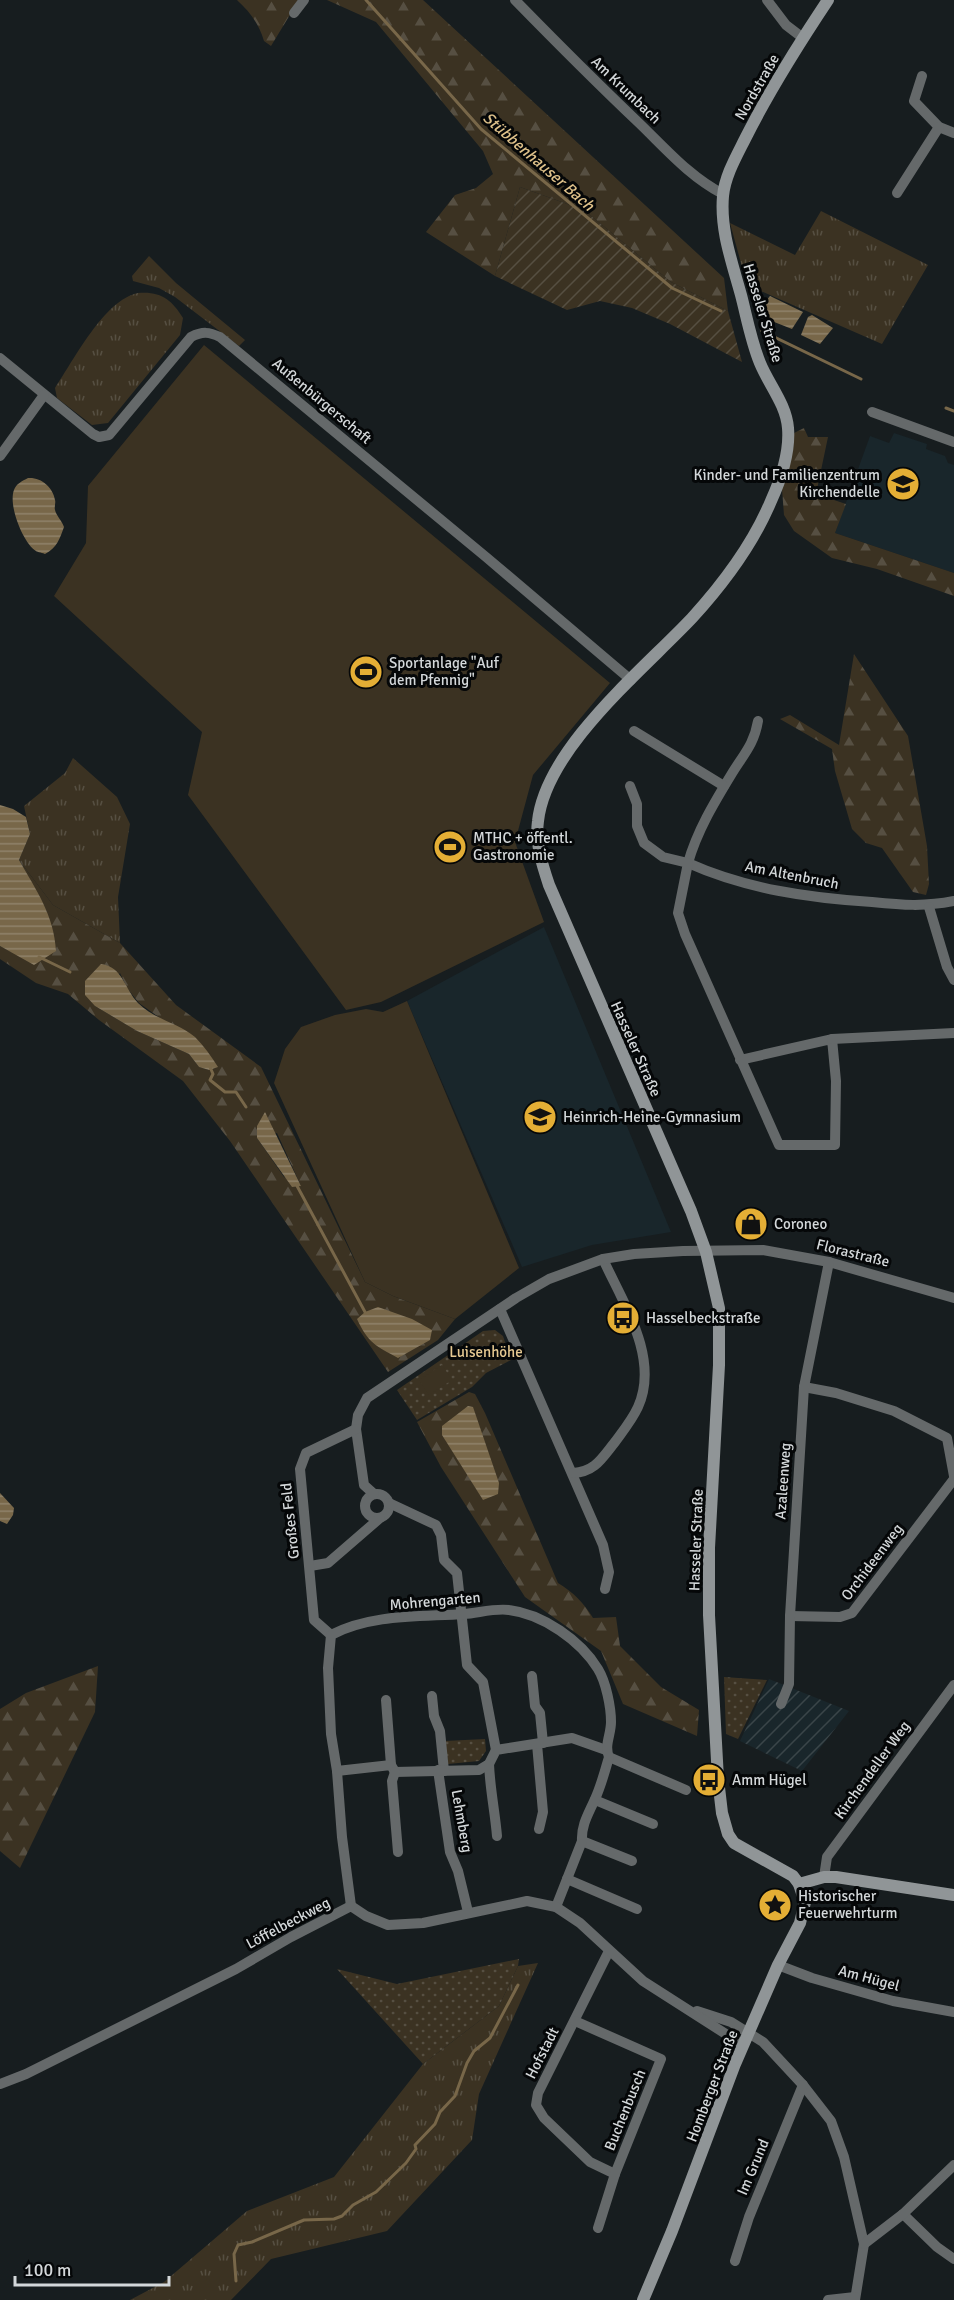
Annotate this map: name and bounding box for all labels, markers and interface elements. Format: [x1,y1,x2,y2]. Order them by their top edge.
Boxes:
street label: Nordstraße [731,51,783,123]
street label: Am Krumbach [587,52,665,128]
water label: Stübbenhauser Bach [479,108,599,216]
street label: Hasseler Straße [739,261,787,365]
street label: Außenbürgerschaft [269,354,375,448]
place label: Kinder- und Familienzentrum Kirchendelle [694,466,880,501]
school or university icon: Kinder- und Familienzentrum Kirchendelle [885,466,921,502]
sports icon: Sportanlage "Auf dem Pfennig" [348,654,384,690]
place label: Sportanlage "Auf dem Pfennig" [389,654,500,689]
sports icon: MTHC + öffentl. Gastronomie [432,829,468,865]
place label: MTHC + öffentl. Gastronomie [473,829,573,864]
street label: Am Altenbruch [744,857,840,893]
street label: Hasseler Straße [607,999,665,1099]
school or university icon: Heinrich-Heine-Gymnasium [522,1099,558,1135]
place label: Heinrich-Heine-Gymnasium [563,1108,741,1126]
shop icon: Coroneo [733,1206,769,1242]
place label: Coroneo [774,1215,827,1233]
street label: Florastraße [815,1235,891,1271]
bus stop icon: Hasselbeckstraße [605,1300,641,1336]
place label: Hasselbeckstraße [646,1309,761,1327]
park label: Luisenhöhe [449,1343,523,1361]
street label: Azaleenweg [771,1442,795,1520]
street label: Großes Feld [277,1482,303,1560]
street label: Hasseler Straße [685,1488,707,1592]
street label: Orchideenweg [837,1520,907,1604]
street label: Mohrengarten [389,1588,481,1614]
street label: Kirchendeller Weg [830,1717,914,1823]
bus stop icon: Amm Hügel [691,1762,727,1798]
place label: Amm Hügel [732,1771,807,1789]
street label: Lehmberg [448,1788,476,1854]
place icon: Historischer Feuerwehrturm [757,1887,793,1923]
place label: Historischer Feuerwehrturm [798,1887,898,1922]
street label: Löffelbeckweg [243,1893,333,1953]
street label: Am Hügel [836,1961,902,1995]
street label: Hofstadt [521,2024,563,2082]
street label: Homberger Straße [682,2027,742,2145]
street label: Buchenbusch [601,2067,649,2153]
street label: Im Grund [733,2136,773,2198]
scale bar [15,2249,170,2287]
text: 100 m [24,2259,71,2281]

